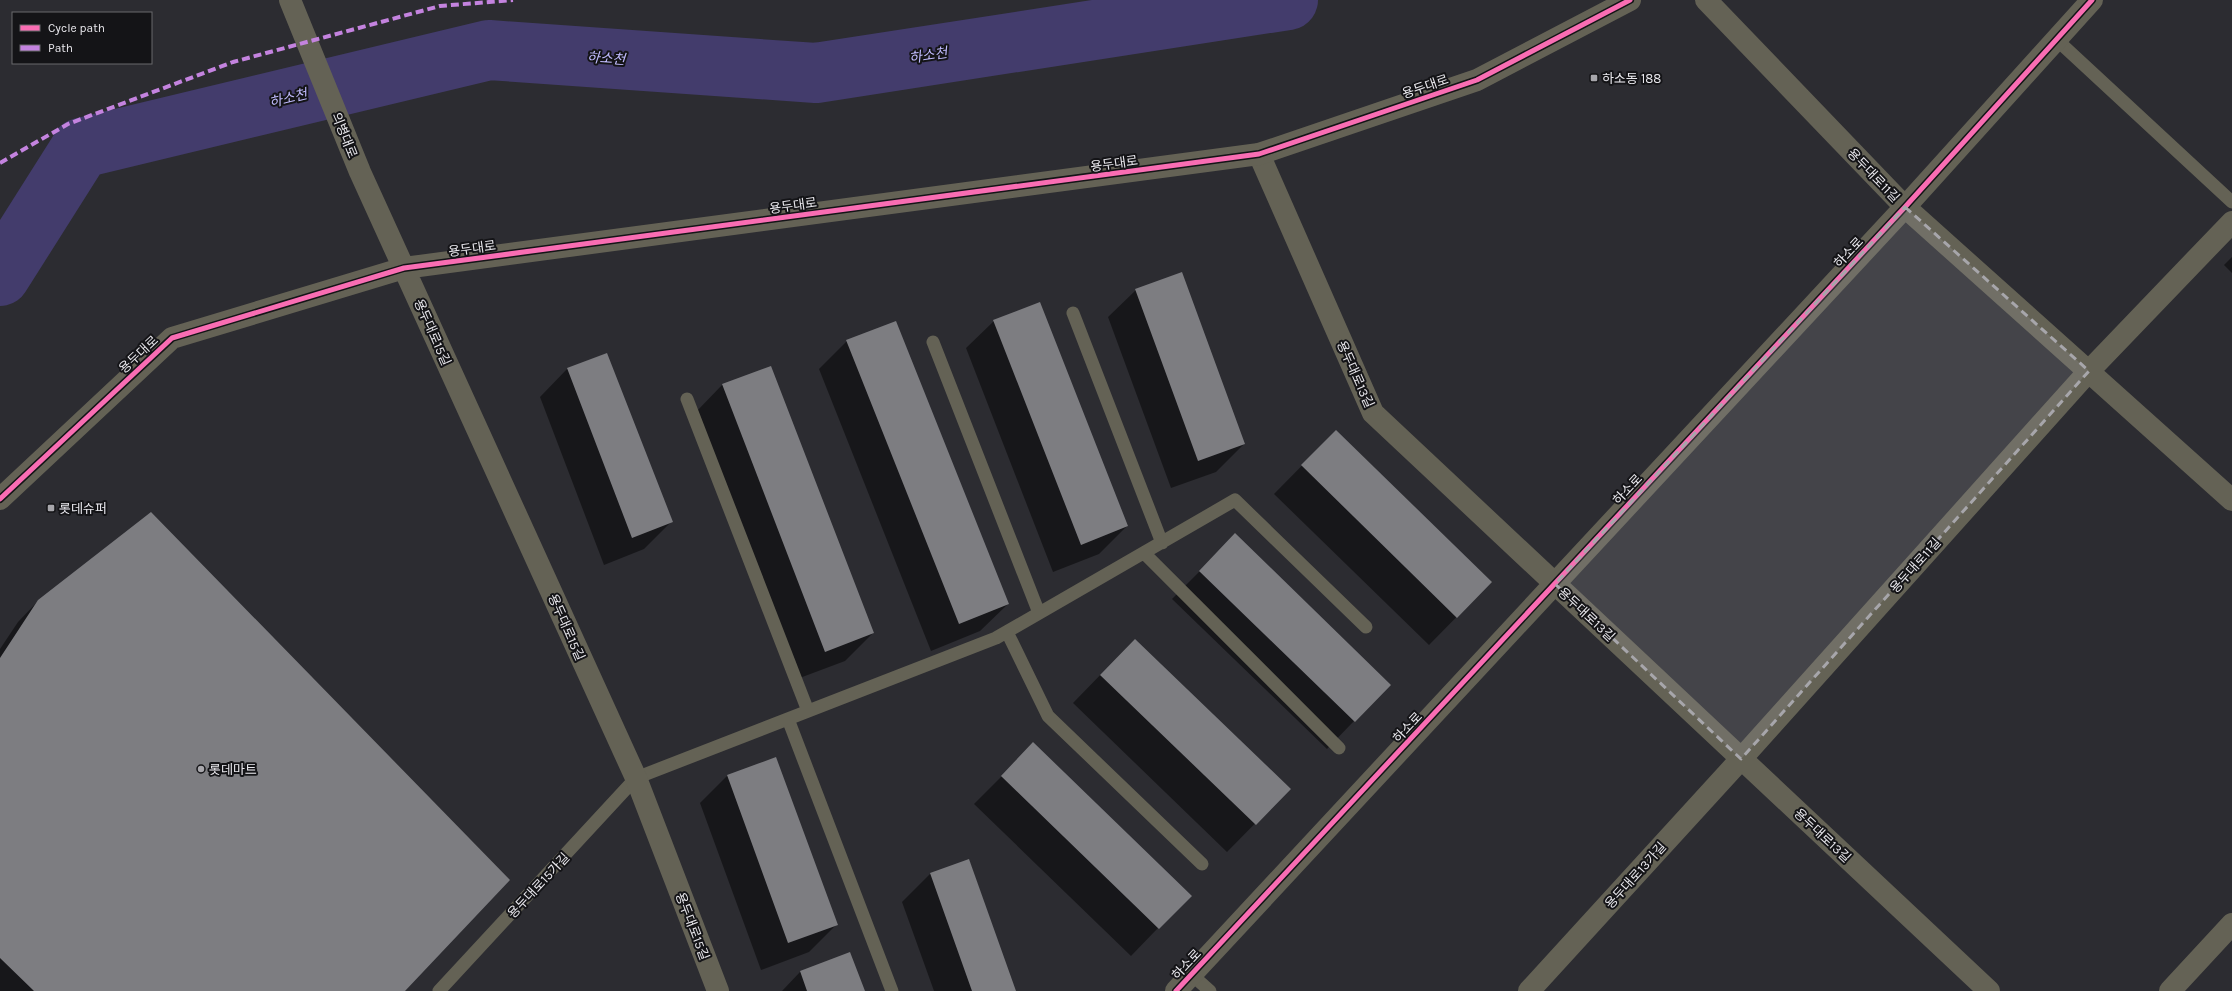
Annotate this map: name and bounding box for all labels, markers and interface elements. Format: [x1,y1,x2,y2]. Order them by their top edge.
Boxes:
legend [12,12,152,64]
text: Cycle path [48,21,105,35]
text: Path [48,41,73,55]
water label: 하소천 [908,44,950,67]
water label: 하소천 [586,49,627,68]
place label: 하소동 188 [1602,71,1661,86]
street label: 용두대로 [1400,72,1450,101]
marker: 하소동 188 [1589,73,1599,83]
water label: 하소천 [267,85,310,111]
street label: 의병대로 [329,110,360,160]
street label: 용두대로11길 [1844,146,1903,205]
street label: 용두대로 [1089,153,1139,174]
street label: 용두대로 [768,195,818,216]
street label: 하소로 [1831,234,1866,271]
street label: 용두대로 [447,238,497,259]
street label: 용두대로15길 [411,297,454,368]
street label: 용두대로 [116,333,161,376]
street label: 용두대로13길 [1334,338,1377,410]
street label: 하소로 [1610,471,1645,508]
place label: 롯데슈퍼 [59,501,107,516]
marker: 롯데슈퍼 [46,503,56,513]
street label: 용두대로11길 [1887,535,1944,596]
street label: 용두대로13길 [1555,584,1618,644]
street label: 용두대로15길 [545,592,588,663]
street label: 하소로 [1390,709,1425,746]
place label: 롯데마트 [209,762,257,777]
marker: 롯데마트 [196,764,206,774]
street label: 용두대로13길 [1791,805,1854,865]
street label: 용두대로13가길 [1602,839,1669,911]
street label: 용두대로15가길 [504,850,572,921]
street label: 용두대로15길 [673,890,712,962]
street label: 하소로 [1169,946,1204,983]

